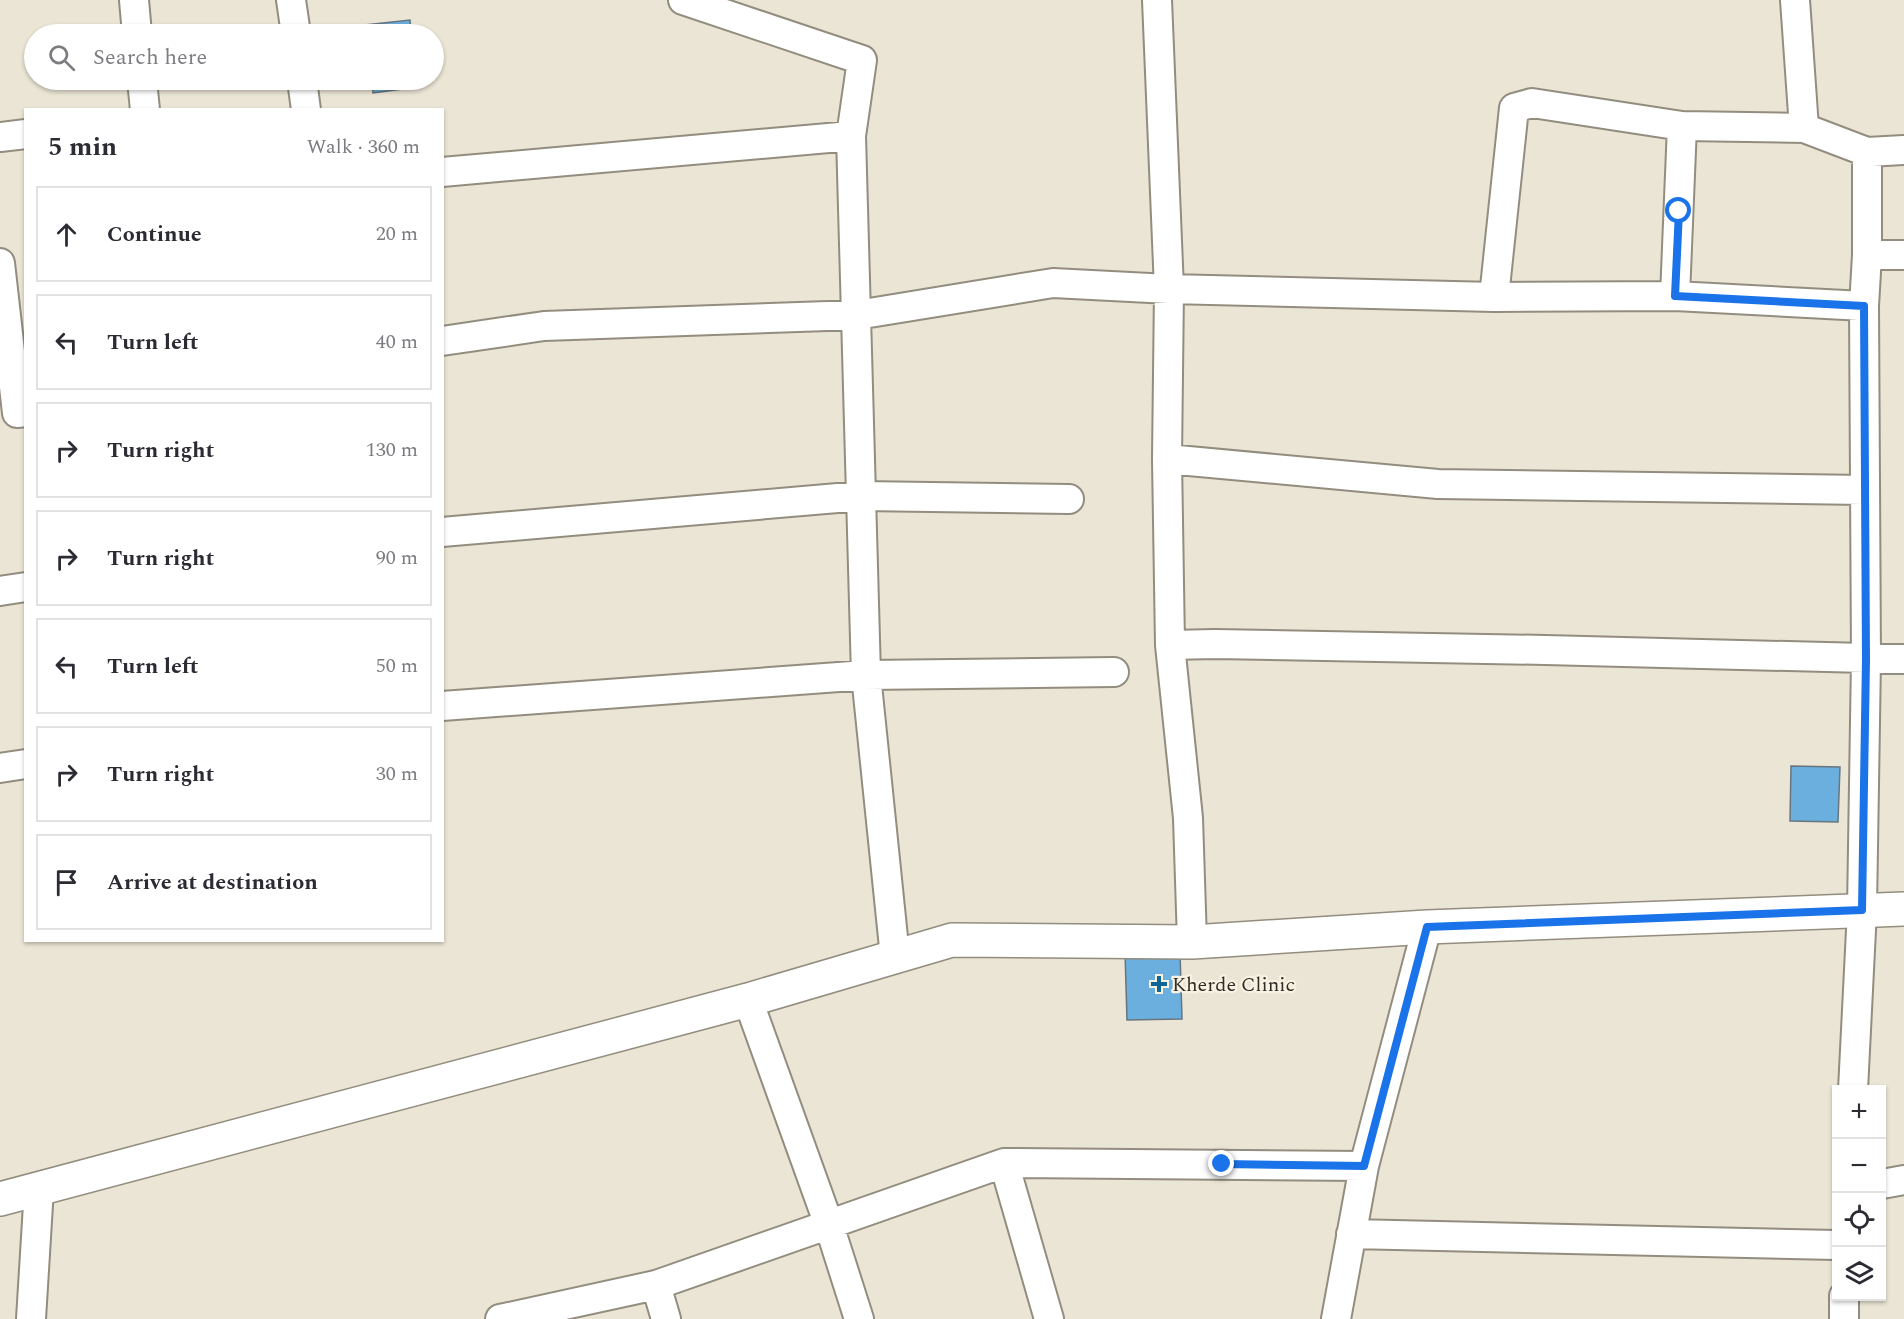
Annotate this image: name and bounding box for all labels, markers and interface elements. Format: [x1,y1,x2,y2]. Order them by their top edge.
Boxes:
search box [24,24,444,90]
icon: search [45,41,78,74]
text: Search here [93,41,207,74]
text: 5 min [48,127,117,167]
text: Walk · 360 m [307,132,420,162]
route start [1665,197,1691,223]
icon: ahead [50,218,83,251]
text: Continue [107,218,202,251]
text: 20 m [376,219,418,249]
icon: left [50,326,83,359]
text: Turn left [107,326,199,359]
text: 40 m [376,327,418,357]
icon: right [50,434,83,467]
text: Turn right [107,434,214,467]
text: 130 m [366,435,418,465]
icon: right [50,542,83,575]
text: Turn right [107,542,214,575]
text: 90 m [376,543,418,573]
icon: left [50,650,83,683]
text: Turn left [107,650,199,683]
text: 50 m [376,651,418,681]
icon: right [50,758,83,791]
text: Turn right [107,758,214,791]
text: 30 m [376,759,418,789]
icon: arrive [50,866,83,899]
text: Arrive at destination [107,866,318,899]
place label: Kherde Clinic [1172,970,1295,1000]
marker: Kherde Clinic [1150,975,1168,993]
map controls [1832,1085,1886,1301]
button: + [1832,1085,1886,1139]
button: − [1832,1139,1886,1193]
route end [1208,1150,1234,1176]
button: locate [1832,1193,1886,1247]
button: layers [1832,1247,1886,1301]

